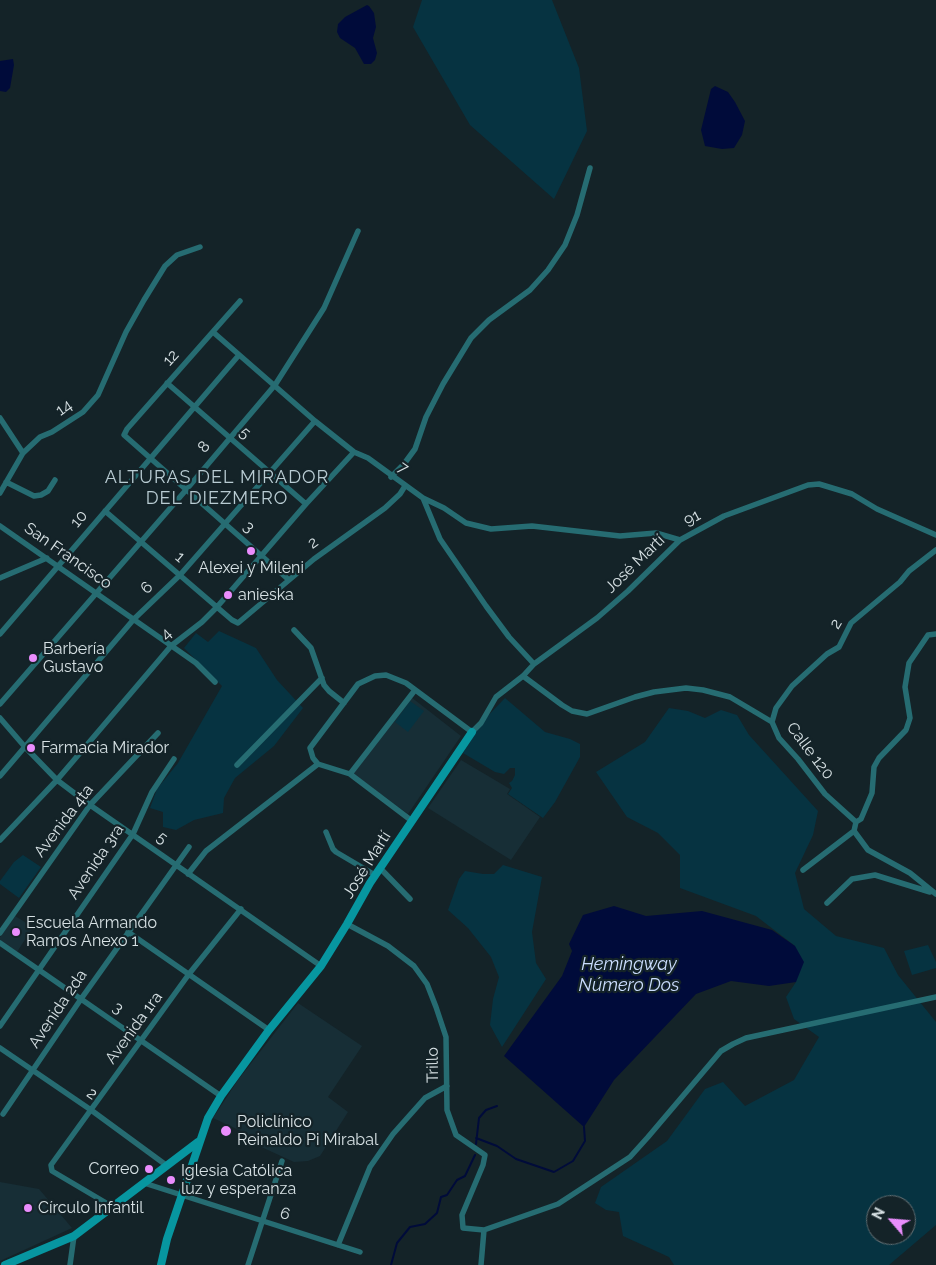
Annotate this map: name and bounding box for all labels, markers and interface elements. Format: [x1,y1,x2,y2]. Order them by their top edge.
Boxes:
street label: 12 [159,346,183,370]
street label: 14 [52,396,76,420]
street label: 5 [235,423,255,443]
street label: 8 [194,437,214,457]
street label: 7 [394,458,412,478]
district label: ALTURAS DEL MIRADOR DEL DIEZMERO [102,467,332,509]
street label: 10 [66,506,92,532]
street label: 91 [680,506,704,530]
street label: 3 [239,517,259,537]
street label: San Francisco [21,519,115,593]
street label: José Martí [601,531,669,597]
street label: 2 [304,533,322,553]
marker: Alexei y Mileni [245,545,257,557]
street label: 1 [171,548,189,566]
place label: Alexei y Mileni [198,558,304,578]
street label: 6 [137,578,157,598]
place label: anieska [238,585,294,605]
marker: anieska [222,589,234,601]
street label: 2 [826,615,846,633]
street label: 4 [156,624,176,644]
place label: Barbería Gustavo [43,639,105,677]
marker: Barbería Gustavo [27,652,39,664]
street label: Calle 120 [782,719,838,783]
place label: Farmacia Mirador [41,738,169,758]
marker: Farmacia Mirador [25,742,37,754]
street label: Avenida 4ta [30,781,98,861]
street label: Avenida 3ra [64,821,128,903]
street label: 5 [153,828,171,848]
street label: José Martí [339,828,395,902]
place label: Escuela Armando Ramos Anexo 1 [26,913,157,951]
marker: Escuela Armando Ramos Anexo 1 [10,926,22,938]
water label: Hemingway Número Dos [579,954,679,996]
street label: Avenida 2da [25,966,91,1052]
street label: Avenida 1ra [101,988,167,1068]
street label: 3 [109,998,127,1018]
street label: Trillo [423,1047,443,1083]
street label: 2 [83,1084,101,1104]
place label: Policlínico Reinaldo Pi Mirabal [237,1112,378,1150]
marker: Policlínico Reinaldo Pi Mirabal [219,1124,233,1138]
place label: Correo [89,1159,139,1179]
place label: Iglesia Católica luz y esperanza [181,1161,296,1199]
marker: Correo [143,1163,155,1175]
marker: Iglesia Católica luz y esperanza [165,1174,177,1186]
north arrow [866,1195,916,1245]
place label: Círculo Infantil [38,1198,144,1218]
marker: Círculo Infantil [22,1202,34,1214]
street label: 6 [278,1203,292,1225]
text: N [869,1205,888,1222]

